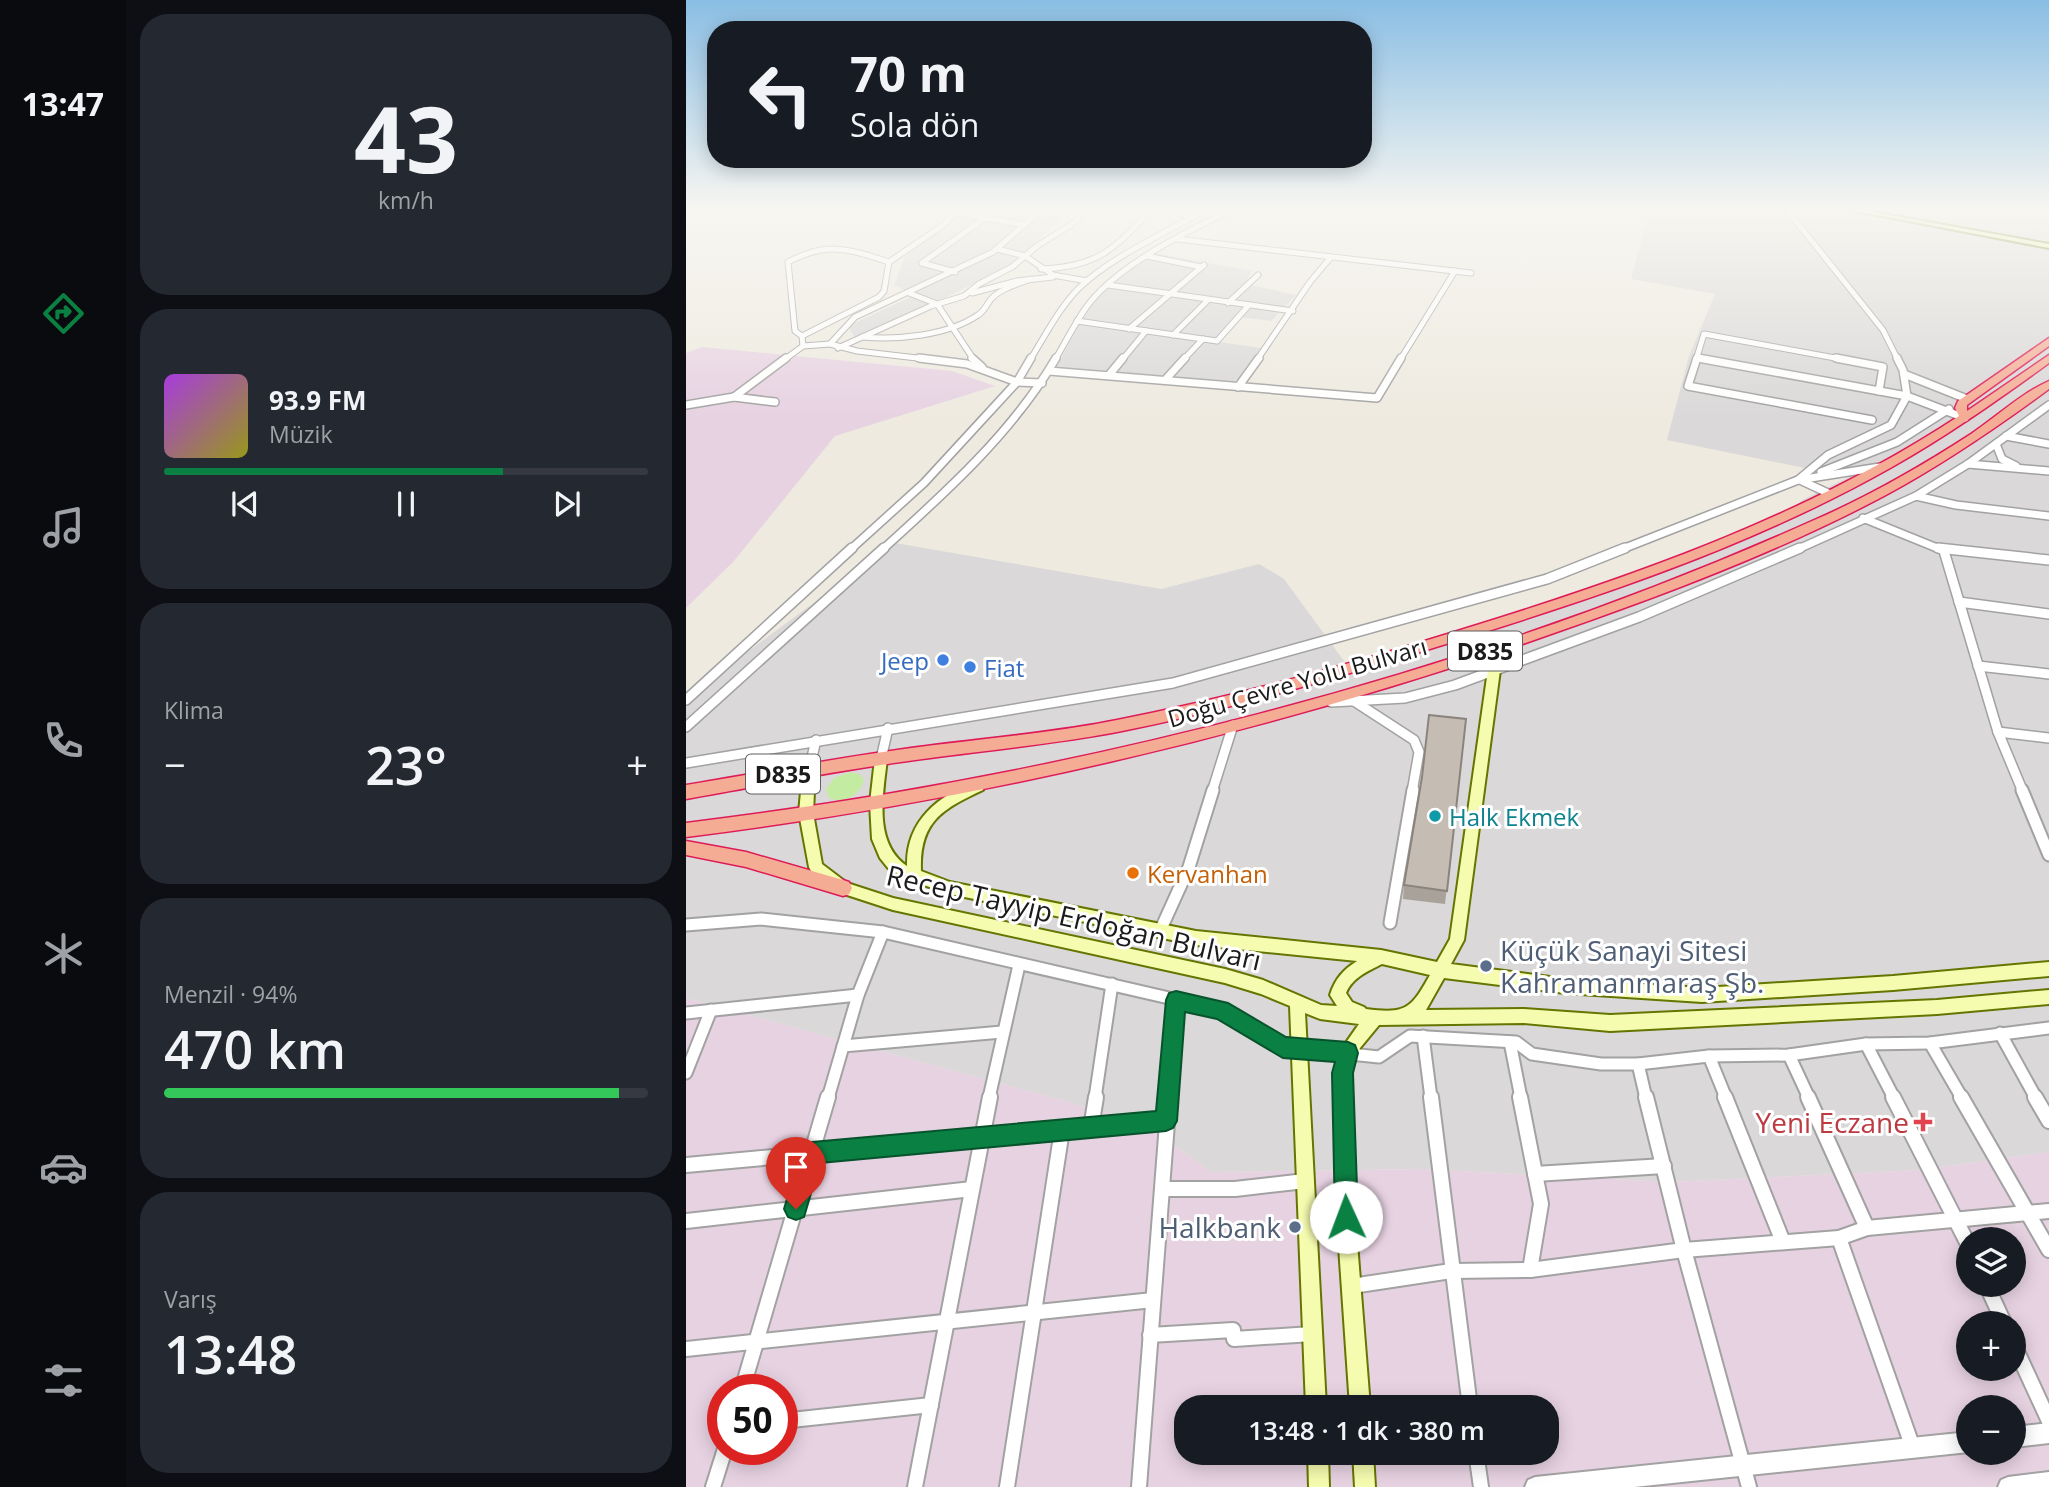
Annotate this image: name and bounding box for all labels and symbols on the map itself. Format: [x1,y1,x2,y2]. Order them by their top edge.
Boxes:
street label: Doğu Çevre Yolu Bulvarı [1164,629,1430,735]
road number: D835 [1448,632,1522,670]
place label: Jeep [879,644,929,677]
place label: Fiat [984,651,1024,684]
marker: Jeep [935,652,951,668]
marker: Fiat [962,659,978,675]
road number: D835 [746,754,820,794]
place label: Halk Ekmek [1449,800,1580,833]
marker: Halk Ekmek [1427,808,1443,824]
street label: Recep Tayyip Erdoğan Bulvarı [883,855,1265,979]
place label: Kervanhan [1147,857,1268,890]
marker: Kervanhan [1125,865,1141,881]
place label: Küçük Sanayi Sitesi Kahramanmaraş Şb. [1500,931,1764,1001]
marker: Küçük Sanayi Sitesi Kahramanmaraş Şb. [1478,958,1494,974]
place label: Yeni Eczane [1756,1103,1909,1141]
marker: Yeni Eczane [1915,1114,1931,1130]
pin [766,1137,826,1209]
position arrow [1309,1180,1383,1254]
place label: Halkbank [1158,1208,1281,1246]
marker: Halkbank [1287,1219,1303,1235]
speed limit sign: 50 [707,1374,798,1465]

